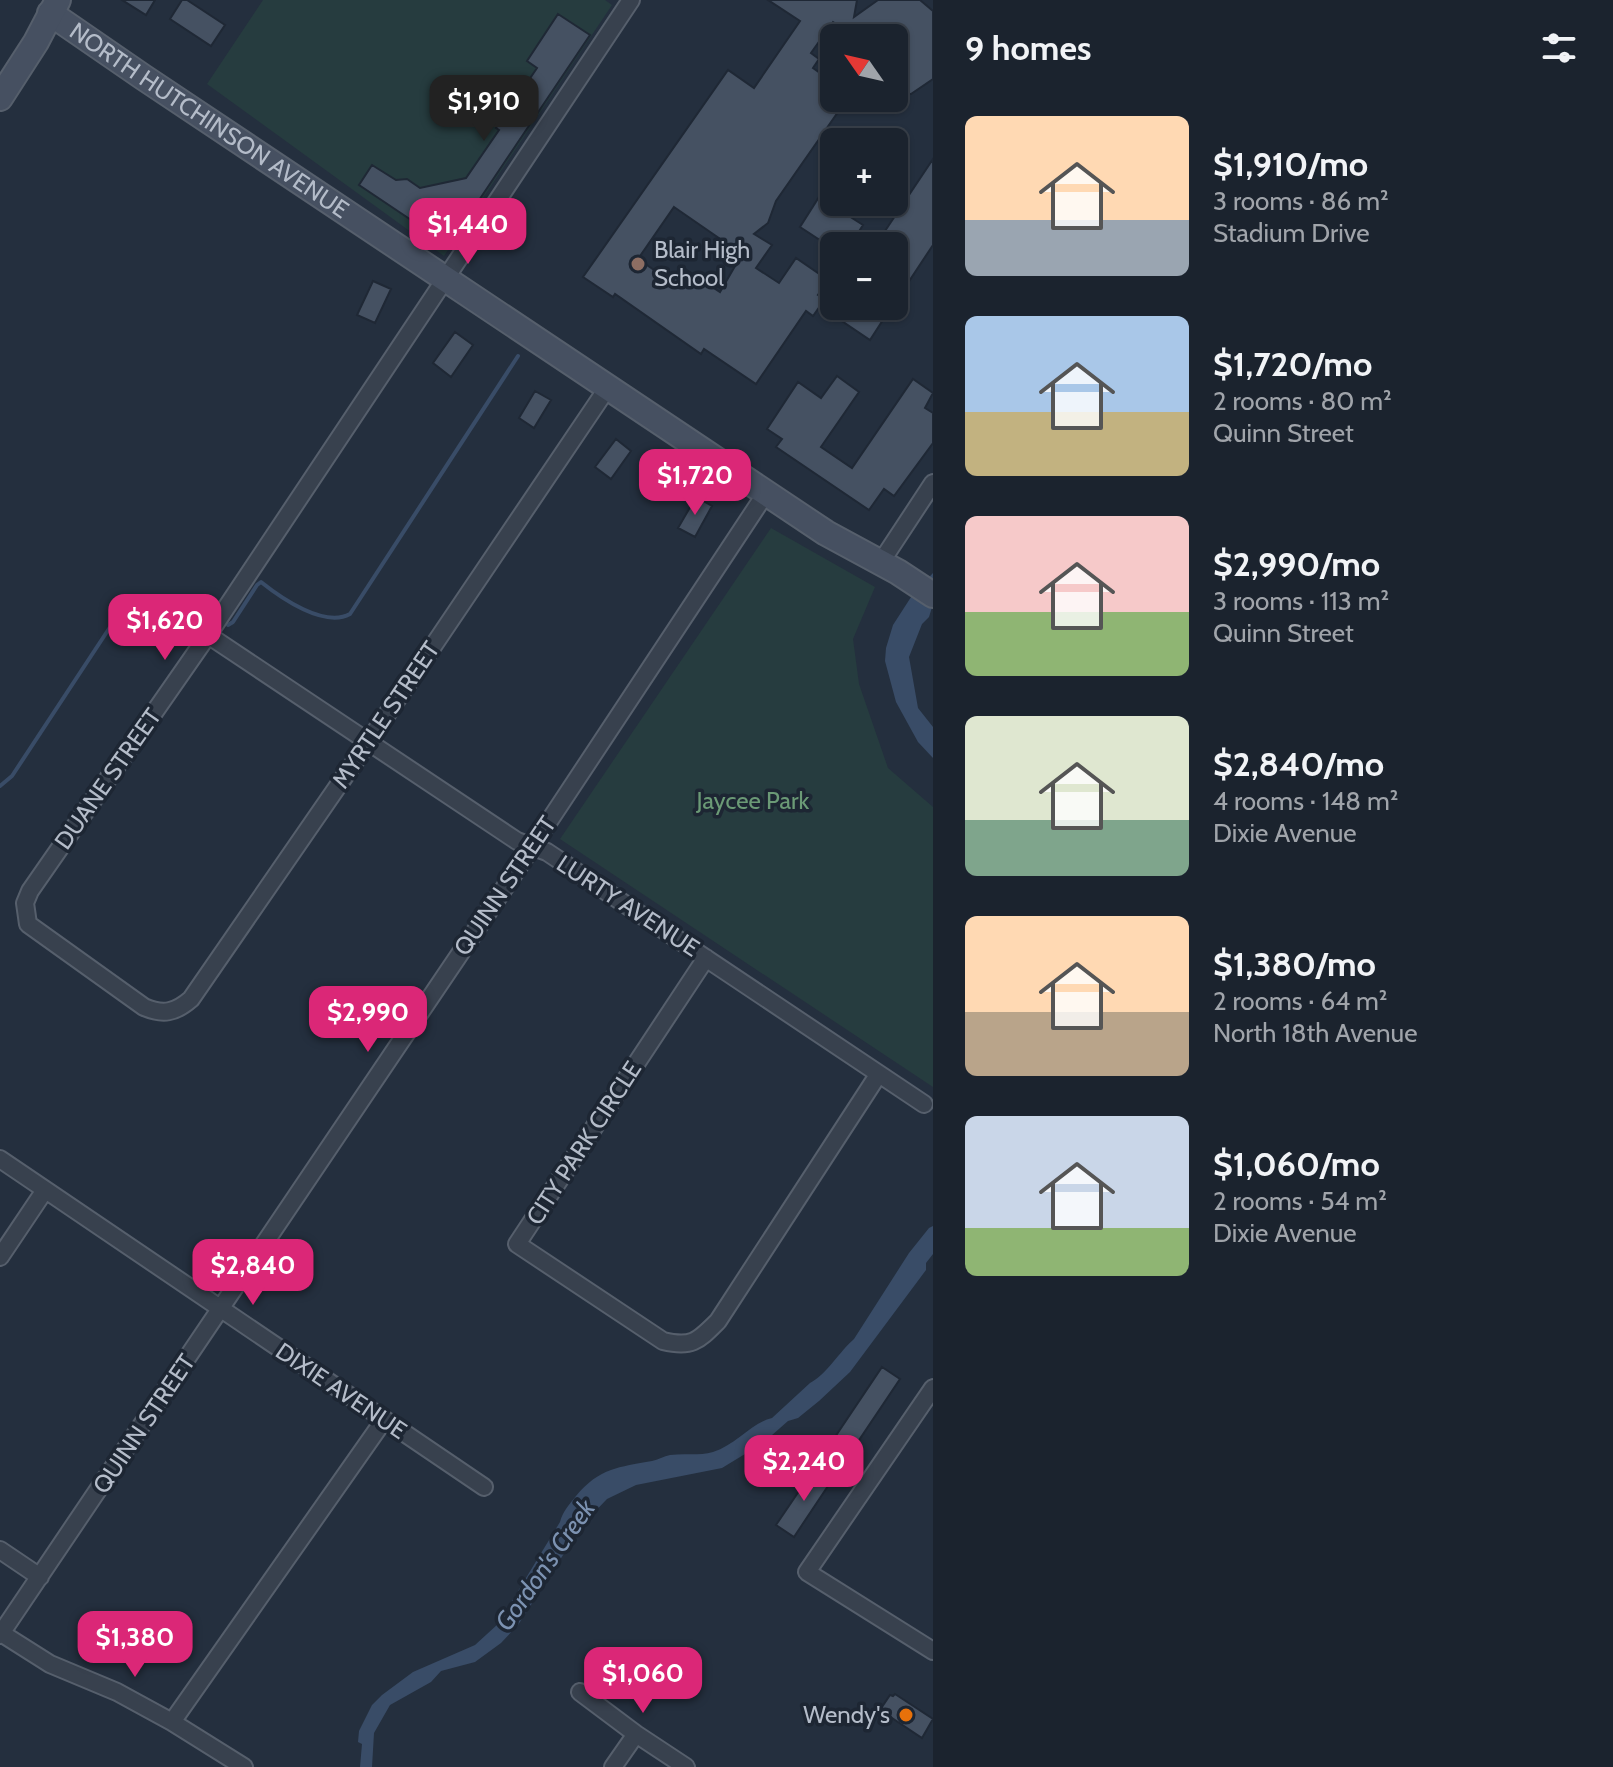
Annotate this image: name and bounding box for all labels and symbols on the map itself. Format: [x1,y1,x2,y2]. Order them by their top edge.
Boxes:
street label: NORTH HUTCHINSON AVENUE [64,16,354,224]
north arrow [820,24,908,112]
pin: $1,910 [419,75,549,143]
pin: $1,440 [403,198,533,266]
place label: Blair High School [654,235,750,292]
marker: Blair High School [629,255,647,273]
pin: $1,720 [630,449,760,517]
pin: $1,620 [100,594,230,662]
street label: MYRTLE STREET [326,636,445,794]
street label: DUANE STREET [48,702,167,855]
park label: Jaycee Park [696,786,810,815]
street label: QUINN STREET [447,810,562,961]
street label: LURTY AVENUE [552,849,705,962]
pin: $2,990 [303,986,433,1054]
street label: CITY PARK CIRCLE [520,1055,647,1230]
pin: $2,840 [188,1239,318,1307]
street label: DIXIE AVENUE [270,1336,412,1445]
street label: QUINN STREET [86,1348,201,1499]
pin: $2,240 [739,1435,869,1503]
water label: Gordon's Creek [488,1492,602,1637]
pin: $1,380 [70,1611,200,1679]
pin: $1,060 [578,1647,708,1715]
place label: Wendy's [803,1700,890,1729]
marker: Wendy's [897,1706,915,1724]

